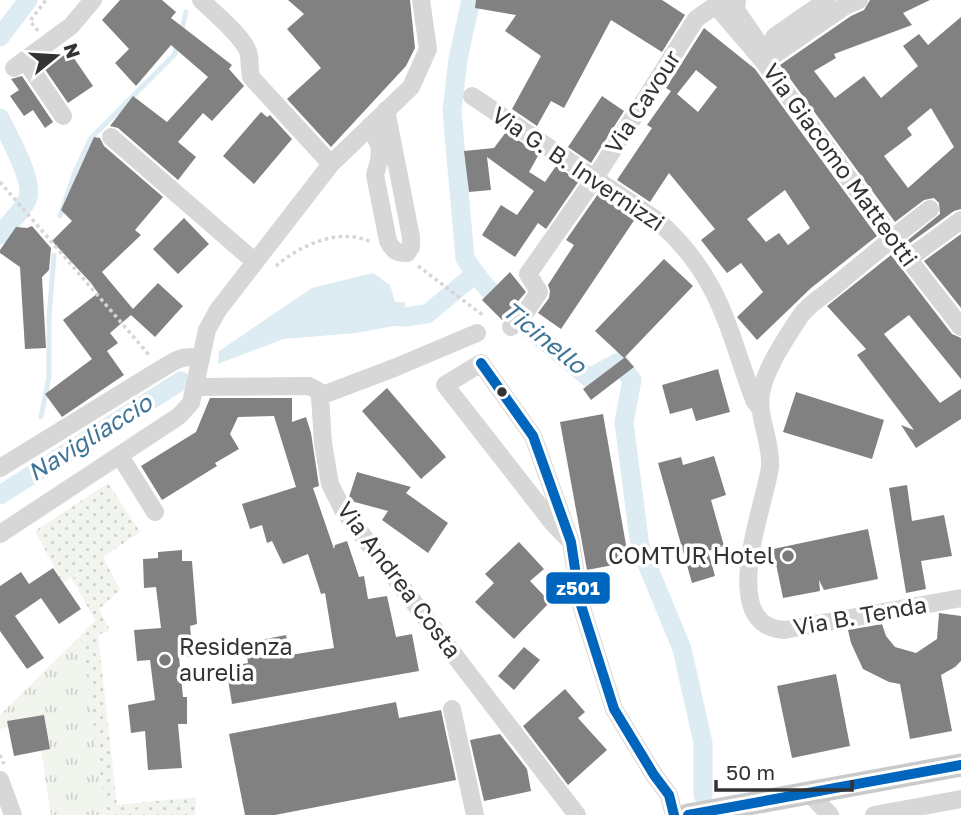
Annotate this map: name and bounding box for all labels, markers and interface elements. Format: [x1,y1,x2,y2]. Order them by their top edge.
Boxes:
north arrow [21,21,91,91]
text: N [59,40,86,61]
street label: Via Cavour [598,44,686,158]
street label: Via Giacomo Matteotti [758,57,924,271]
street label: Via G. B. Invernizzi [487,100,670,236]
water label: Ticinello [497,294,594,380]
unlabelled marker [495,385,509,399]
water label: Navigliaccio [22,386,158,487]
street label: Via Andrea Costa [332,496,468,663]
place label: COMTUR Hotel [608,541,774,569]
marker: COMTUR Hotel [780,548,796,564]
line badge: z501 [545,571,611,605]
text: z501 [556,576,600,599]
street label: Via B. Tenda [791,590,929,641]
place label: Residenza aurelia [179,632,292,686]
marker: Residenza aurelia [157,652,173,668]
scale bar [716,748,852,792]
text: 50 m [726,759,775,785]

